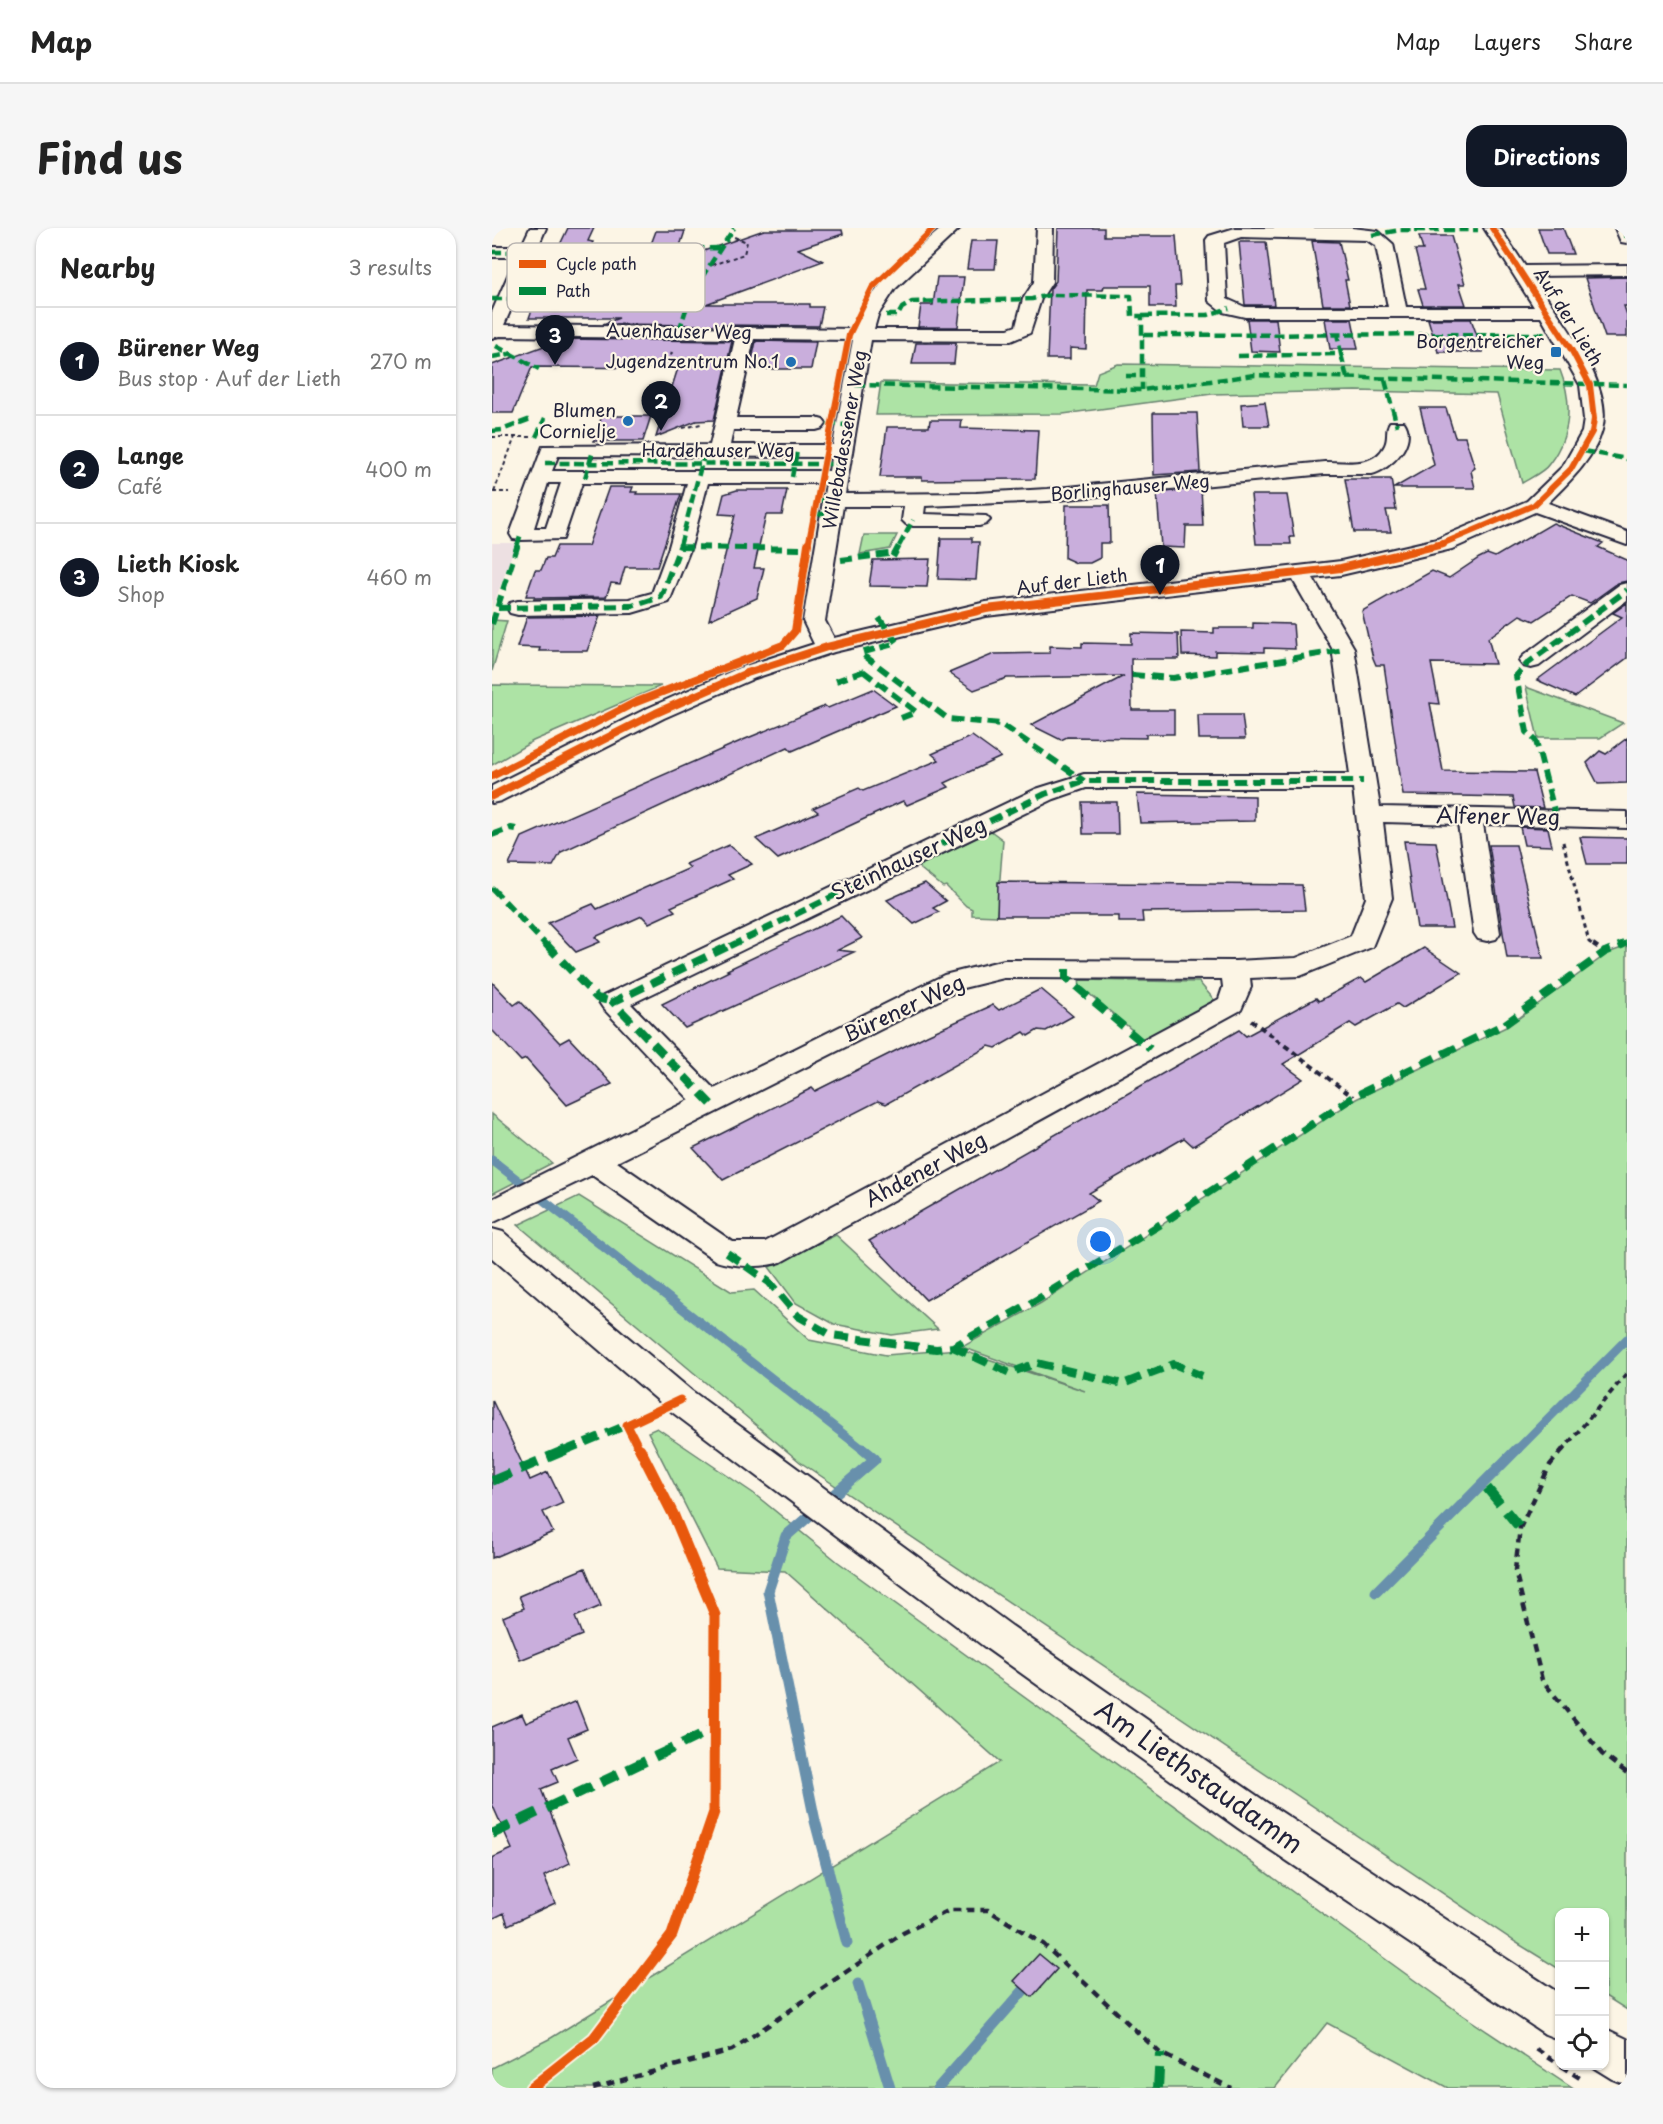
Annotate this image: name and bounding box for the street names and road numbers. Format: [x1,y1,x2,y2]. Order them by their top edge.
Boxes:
street label: Auf der Lieth [1528,262,1610,371]
street label: Auenhauser Weg [606,316,752,345]
street label: Willebadessener Weg [814,348,873,532]
street label: Hardehauser Weg [642,436,795,463]
street label: Borlinghauser Weg [1049,466,1211,507]
street label: Auf der Lieth [1015,560,1129,601]
street label: Alfener Weg [1436,798,1560,832]
street label: Steinhauser Weg [825,807,991,907]
street label: Bürener Weg [837,965,969,1049]
street label: Ahdener Weg [858,1123,992,1214]
street label: Am Liethstaudamm [1088,1689,1312,1862]

